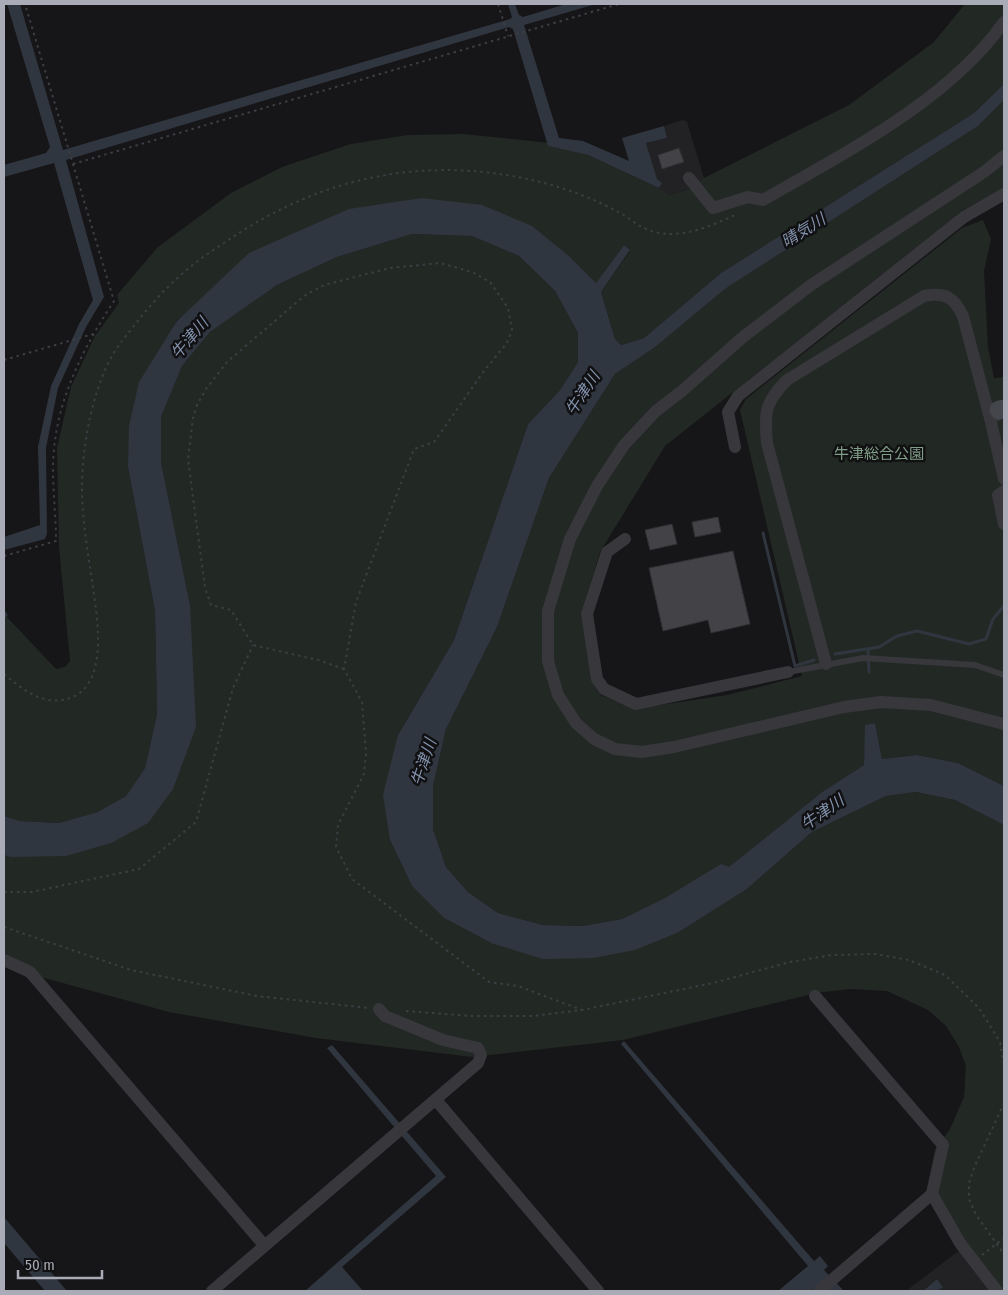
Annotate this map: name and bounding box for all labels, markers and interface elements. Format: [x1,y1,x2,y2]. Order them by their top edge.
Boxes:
water label: 晴気川 [778,209,830,251]
water label: 牛津川 [167,312,213,363]
water label: 牛津川 [561,366,605,419]
park label: 牛津総合公園 [834,445,924,463]
water label: 牛津川 [407,734,441,788]
water label: 牛津川 [797,790,849,834]
scale bar [18,1248,101,1280]
text: 50 m [25,1256,55,1274]

